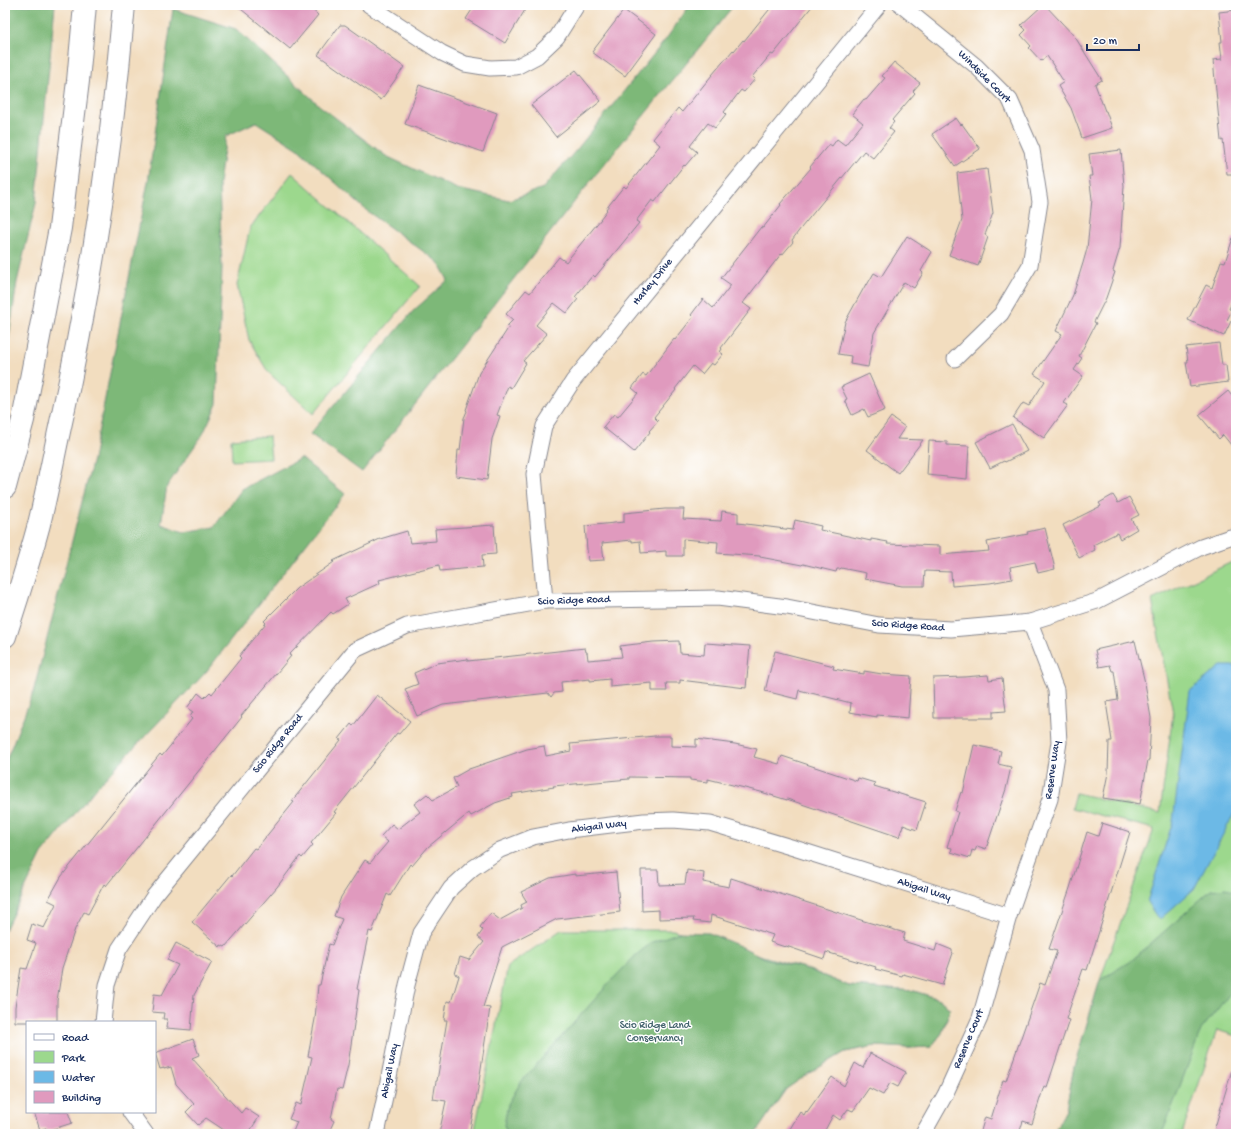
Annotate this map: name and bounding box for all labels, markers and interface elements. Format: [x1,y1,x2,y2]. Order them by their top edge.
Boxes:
scale bar [1087,26,1139,52]
text: 20 m [1093,35,1118,49]
street label: Windside Court [955,48,1014,107]
street label: Harley Drive [631,256,676,308]
street label: Scio Ridge Road [537,594,612,608]
street label: Scio Ridge Road [871,617,946,635]
street label: Scio Ridge Road [250,711,307,776]
street label: Reserve Way [1043,739,1063,800]
street label: Abigail Way [571,818,628,836]
street label: Abigail Way [896,876,953,904]
street label: Reserve Court [951,1006,987,1071]
park label: Scio Ridge Land Conservancy [620,1020,692,1045]
legend [26,1021,156,1113]
text: Road [62,1032,89,1046]
street label: Abigail Way [379,1042,401,1099]
text: Park [61,1052,87,1066]
text: Water [62,1072,96,1086]
text: Building [61,1092,101,1106]

